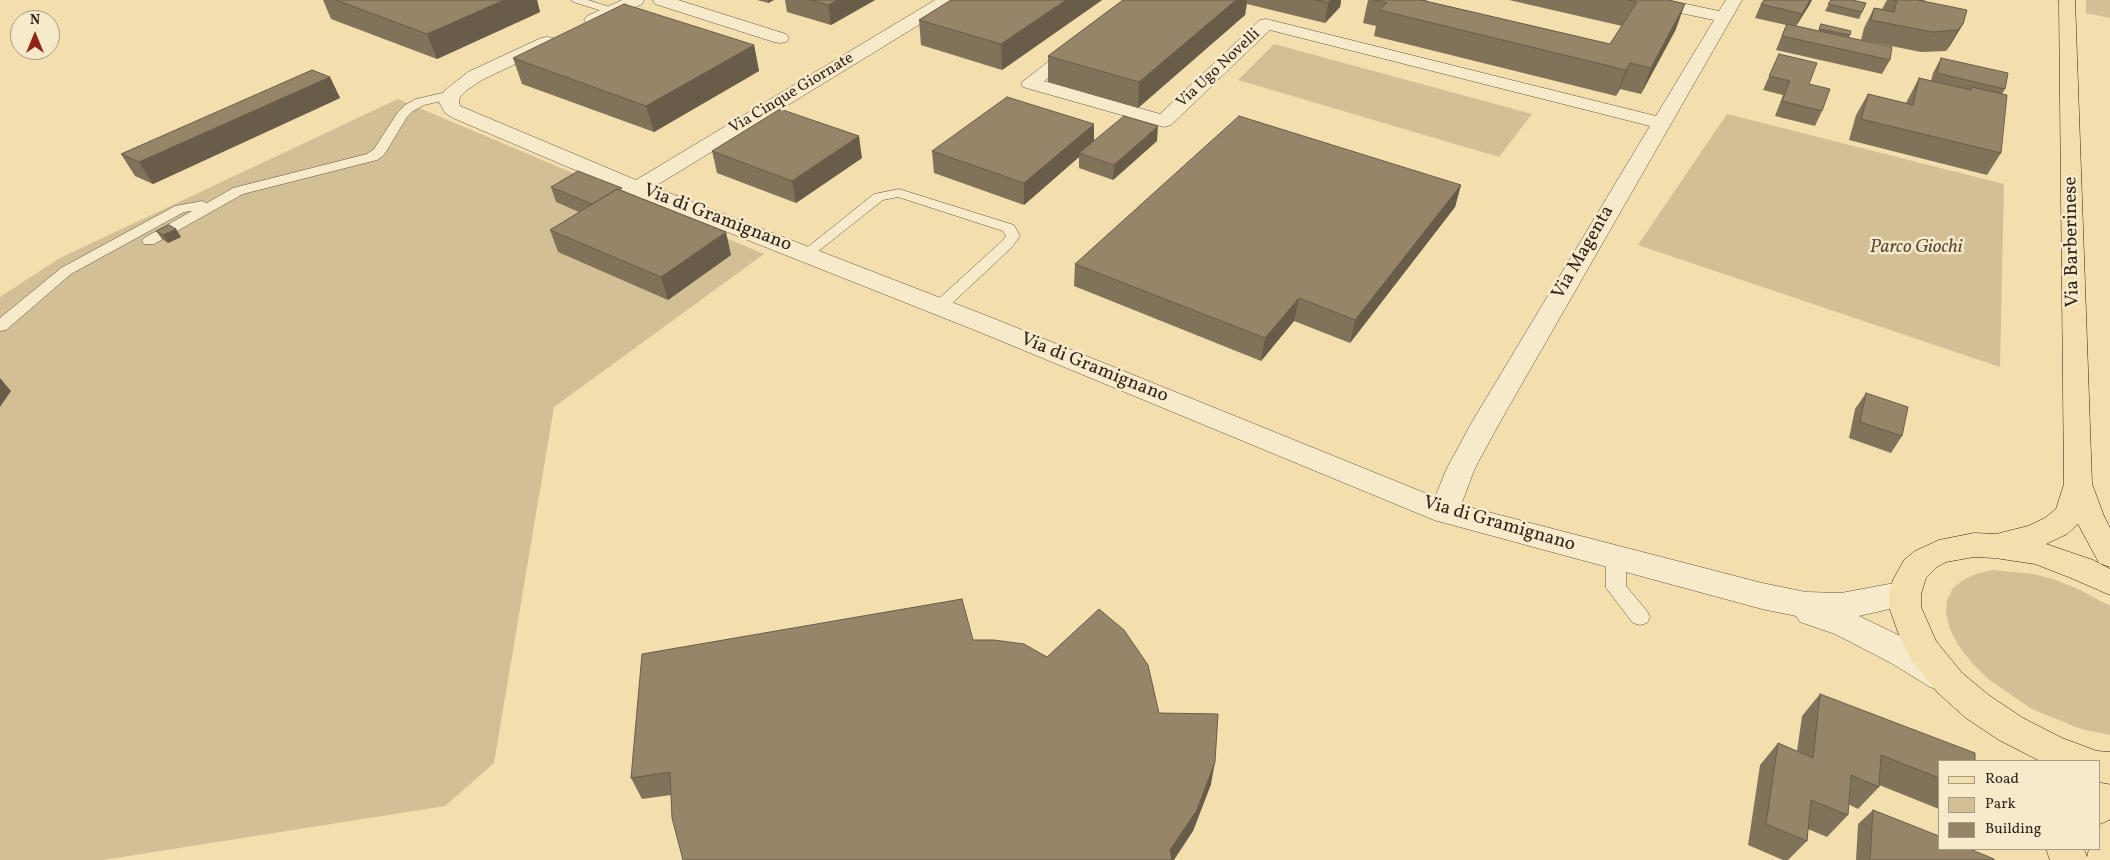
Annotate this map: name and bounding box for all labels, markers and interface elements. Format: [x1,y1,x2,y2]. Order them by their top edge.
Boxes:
north arrow [10,10,60,60]
text: N [30,11,40,30]
street label: Via Ugo Novelli [1173,25,1265,113]
street label: Via Cinque Giornate [726,49,858,139]
street label: Via Barberinese [2060,176,2086,308]
street label: Via di Gramignano [640,180,794,258]
street label: Via Magenta [1548,202,1620,304]
park label: Parco Giochi [1870,238,1962,260]
street label: Via di Gramignano [1017,329,1171,409]
street label: Via di Gramignano [1420,492,1578,558]
legend [1938,760,2100,850]
text: Road [1985,769,2019,790]
text: Park [1985,794,2016,815]
text: Building [1985,819,2041,840]

